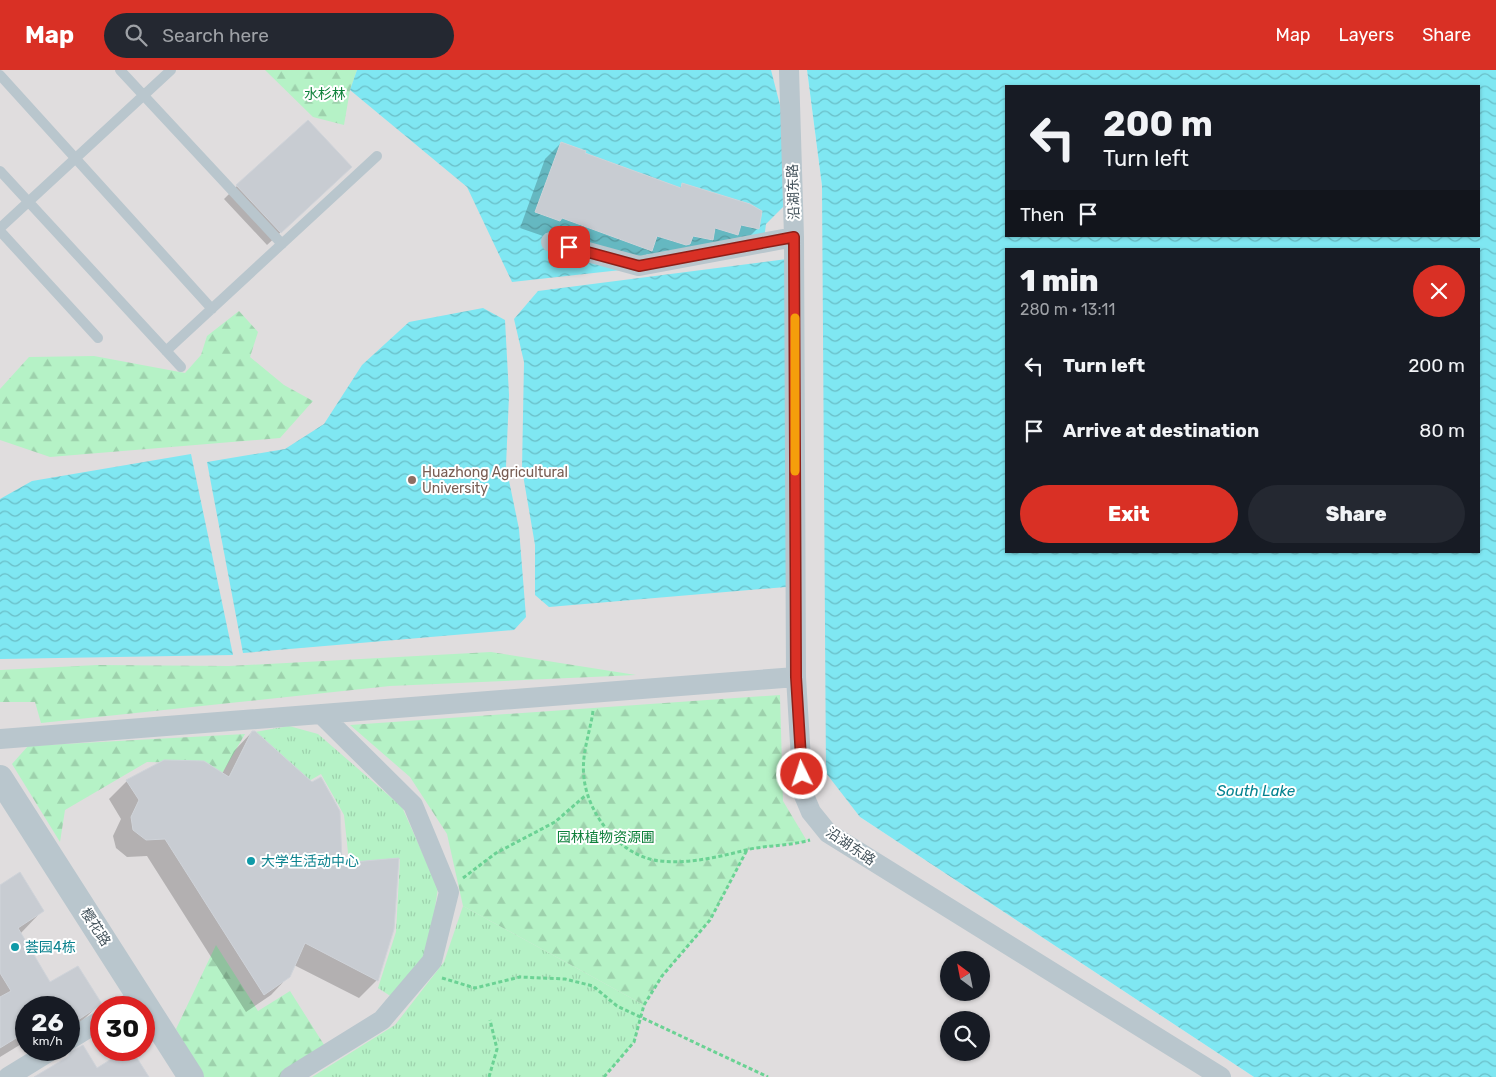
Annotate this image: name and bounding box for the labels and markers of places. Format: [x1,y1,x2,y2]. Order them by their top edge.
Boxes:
pin [548,226,590,268]
place label: Huazhong Agricultural University [422,464,568,497]
marker: Huazhong Agricultural University [406,474,418,486]
place label: 大学生活动中心 [261,853,359,870]
marker: 大学生活动中心 [245,855,257,867]
place label: 荟园4栋 [25,939,76,956]
marker: 荟园4栋 [9,941,21,953]

